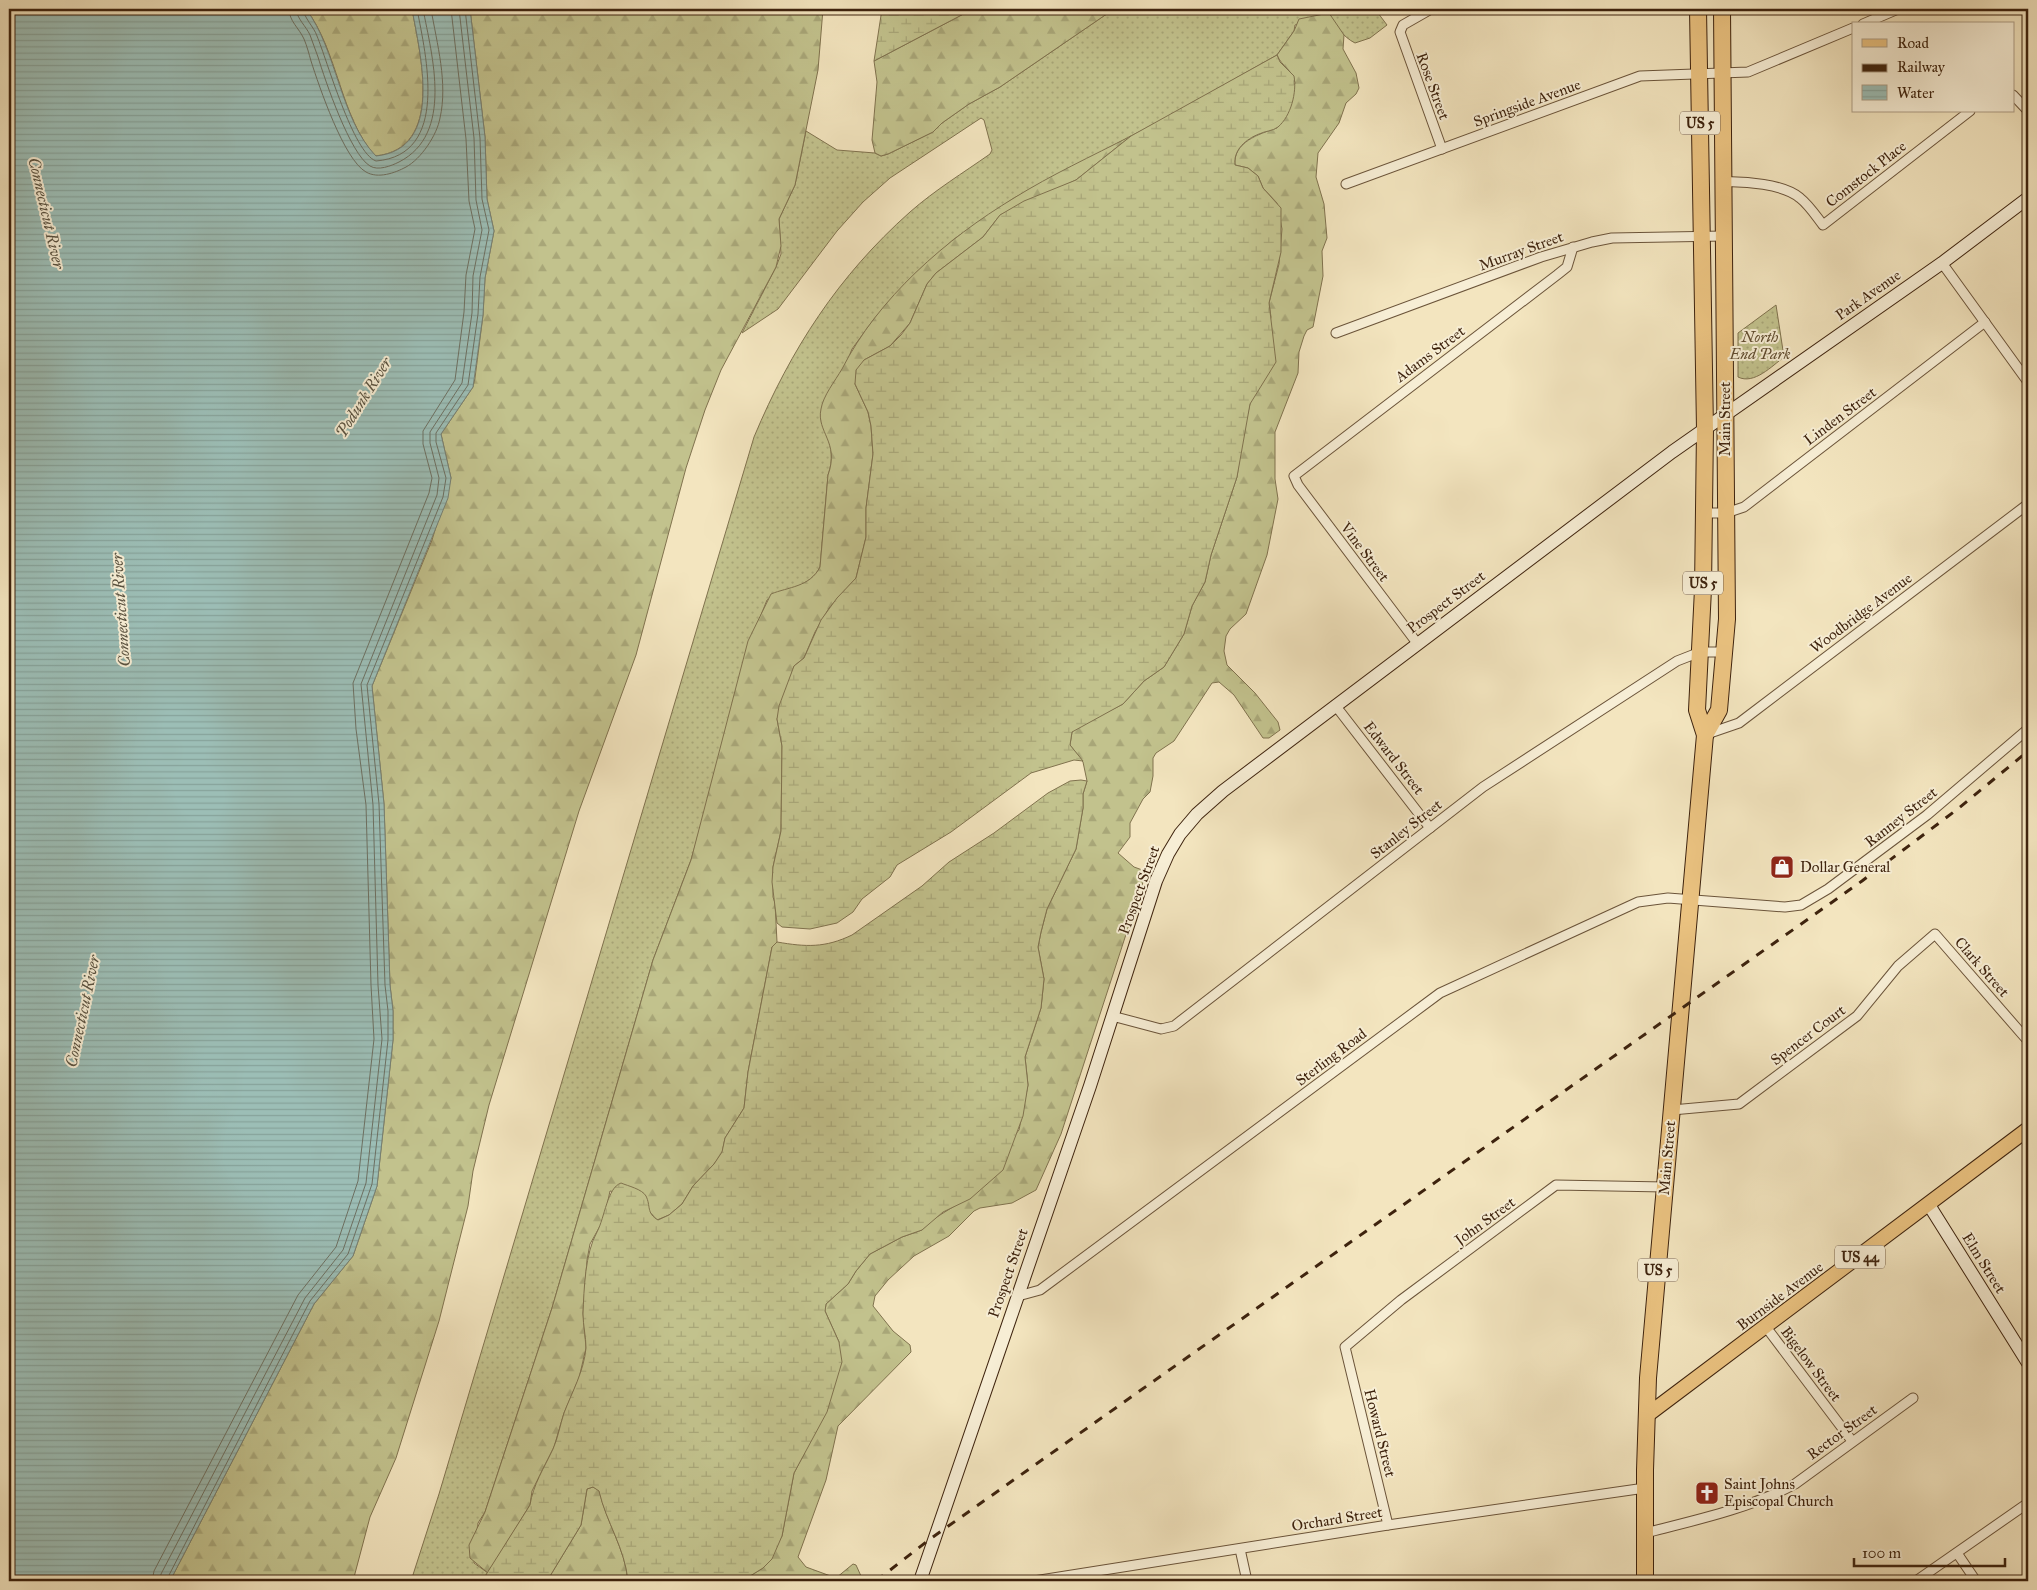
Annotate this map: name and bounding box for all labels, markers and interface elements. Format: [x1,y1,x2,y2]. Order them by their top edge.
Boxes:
legend [1852,22,2014,112]
text: Road [1897,34,1929,52]
street label: Rose Street [1413,50,1454,123]
text: Railway [1897,58,1946,76]
street label: Springside Avenue [1471,75,1583,131]
text: Water [1897,84,1934,102]
road number: US 5 [1680,112,1720,134]
street label: Comstock Place [1822,137,1910,211]
water label: Connecticut River [24,156,69,272]
street label: Murray Street [1476,227,1566,275]
street label: Park Avenue [1832,266,1904,324]
street label: Adams Street [1391,322,1469,387]
park label: North End Park [1729,328,1791,363]
water label: Podunk River [331,353,396,441]
street label: Main Street [1716,381,1734,456]
street label: Linden Street [1800,383,1880,449]
street label: Vine Street [1336,518,1393,586]
water label: Connecticut River [107,551,134,667]
street label: Prospect Street [1403,566,1489,637]
street label: Woodbridge Avenue [1807,569,1915,657]
road number: US 5 [1683,572,1723,594]
street label: Edward Street [1360,718,1429,799]
street label: Ranney Street [1861,783,1941,851]
street label: Stanley Street [1367,795,1446,863]
street label: Prospect Street [1115,843,1164,937]
shop icon: Dollar General [1769,854,1795,880]
place label: Dollar General [1800,858,1891,876]
street label: Clark Street [1951,933,2013,1001]
water label: Connecticut River [61,952,104,1069]
street label: Spencer Court [1767,1001,1849,1069]
street label: Sterling Road [1292,1024,1370,1090]
street label: Main Street [1655,1119,1679,1196]
street label: John Street [1450,1193,1520,1251]
street label: Prospect Street [984,1225,1032,1320]
street label: Elm Street [1958,1229,2010,1297]
road number: US 44 [1835,1246,1885,1268]
road number: US 5 [1638,1258,1678,1282]
street label: Burnside Avenue [1733,1258,1827,1334]
street label: Bigelow Street [1777,1323,1845,1406]
street label: Howard Street [1360,1387,1400,1480]
street label: Rector Street [1803,1400,1881,1463]
place label: Saint Johns Episcopal Church [1724,1475,1834,1510]
church icon: Saint Johns Episcopal Church [1694,1480,1720,1506]
street label: Orchard Street [1290,1503,1384,1535]
scale bar [1854,1535,2006,1567]
text: 100 m [1862,1544,1902,1562]

